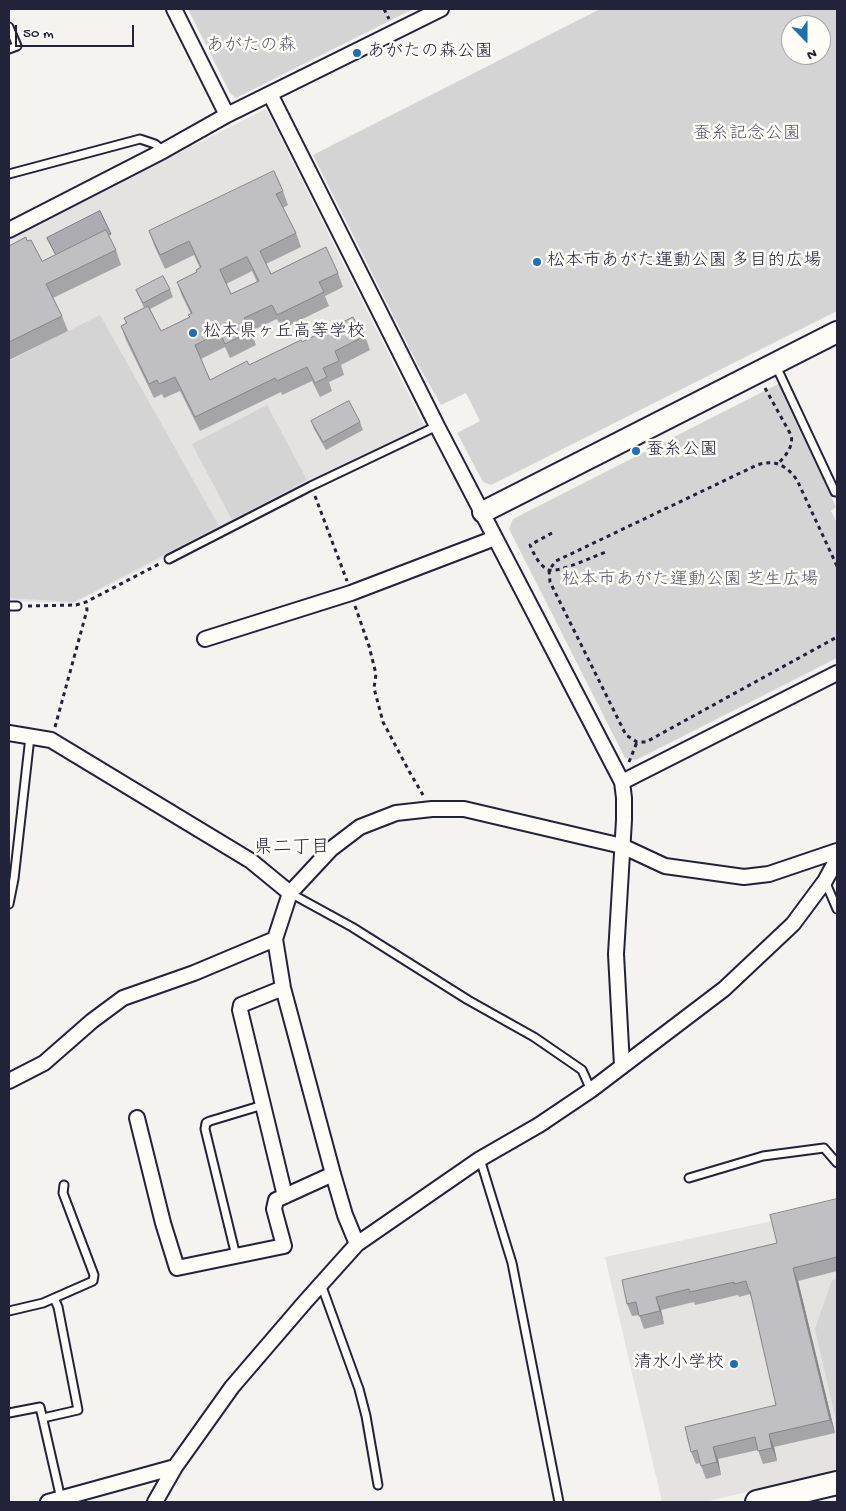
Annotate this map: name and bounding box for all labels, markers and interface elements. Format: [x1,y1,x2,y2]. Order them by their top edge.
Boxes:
scale bar [18,15,136,47]
north arrow [781,15,831,65]
text: 50 m [23,25,54,43]
park label: あがたの森 [206,36,296,58]
place label: あがたの森公園 [367,42,493,64]
text: N [804,44,819,63]
marker: あがたの森公園 [351,47,363,59]
park label: 蚕糸記念公園 [693,124,801,146]
place label: 松本市あがた運動公園 多目的広場 [547,251,821,273]
marker: 松本市あがた運動公園 多目的広場 [531,256,543,268]
place label: 松本県ヶ丘高等学校 [203,322,365,344]
marker: 松本県ヶ丘高等学校 [187,327,199,339]
place label: 蚕糸公園 [646,440,718,462]
marker: 蚕糸公園 [630,445,642,457]
park label: 松本市あがた運動公園 芝生広場 [562,570,818,592]
district label: 県二丁目 [254,838,330,860]
place label: 清水小学校 [634,1353,724,1375]
marker: 清水小学校 [728,1358,740,1370]

